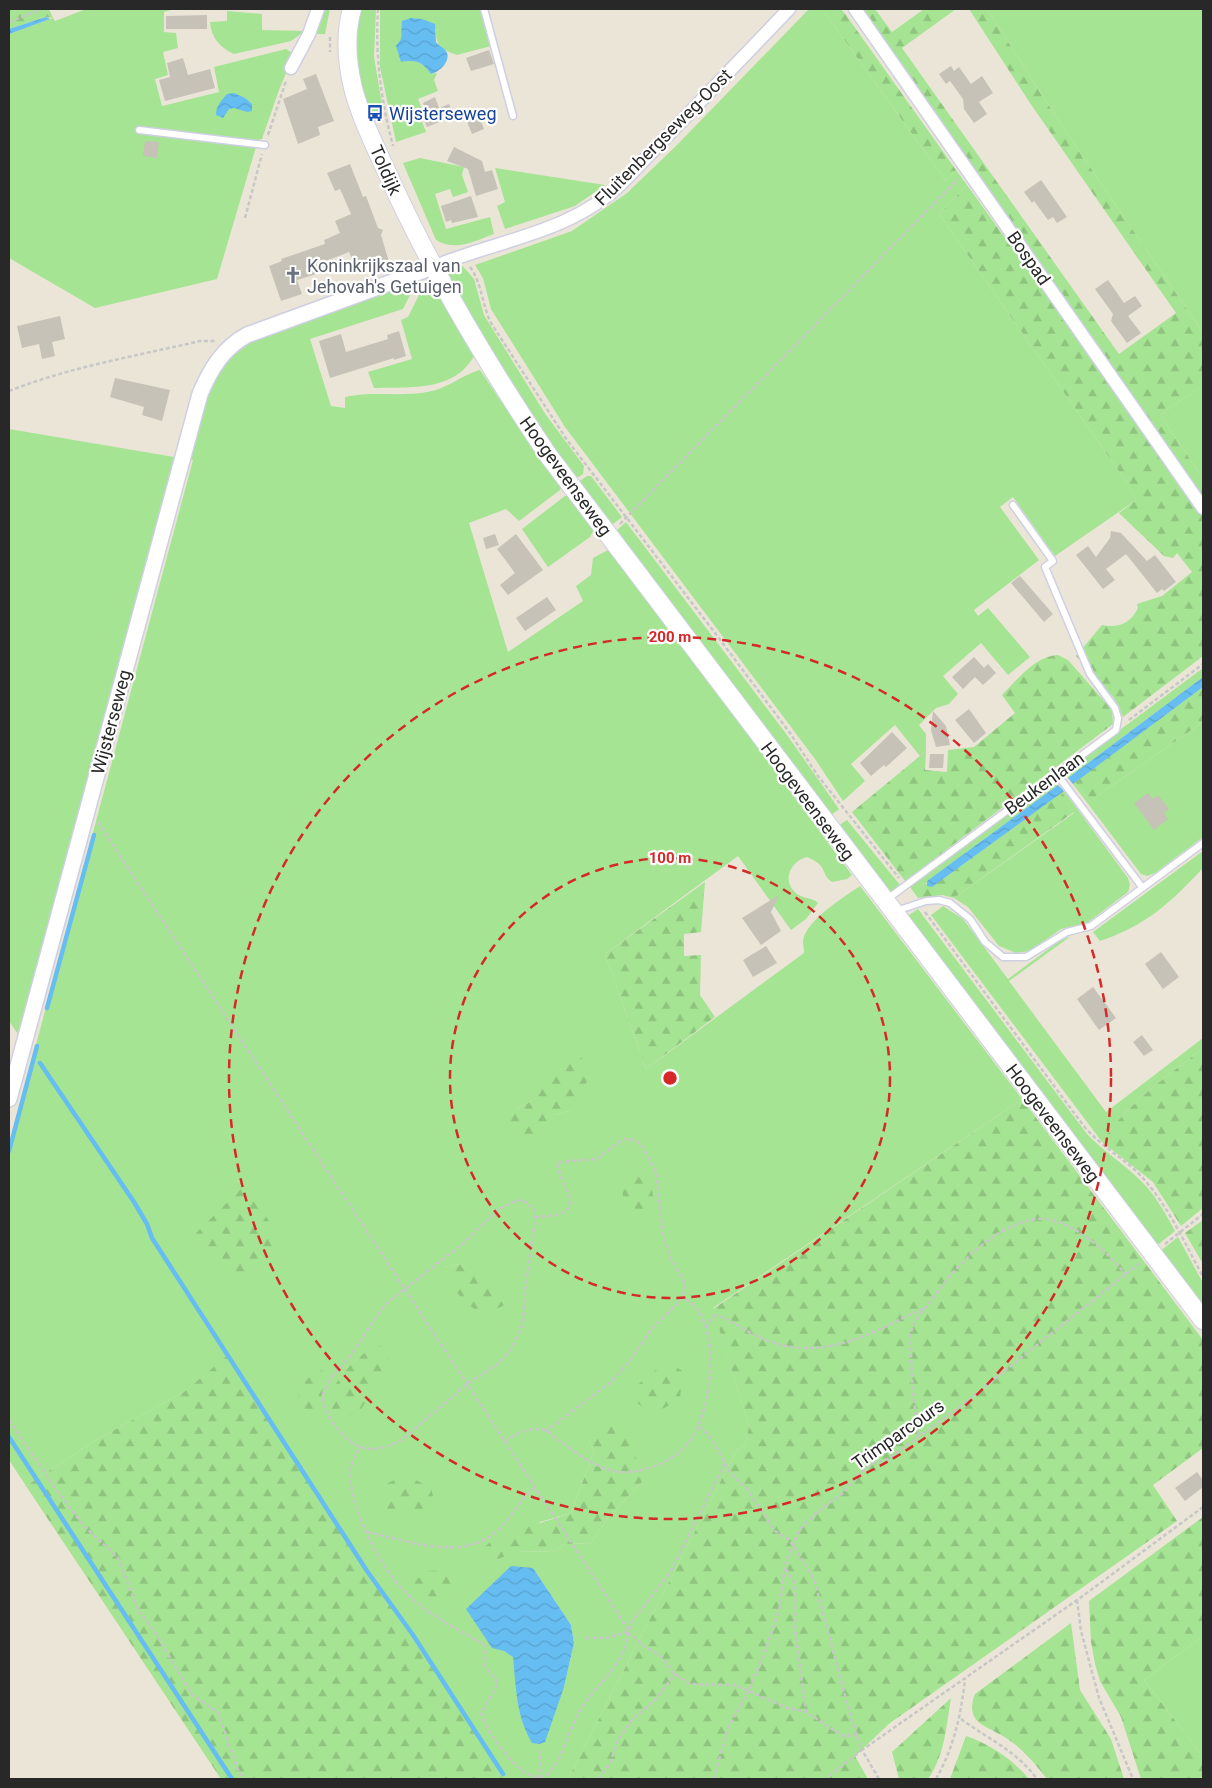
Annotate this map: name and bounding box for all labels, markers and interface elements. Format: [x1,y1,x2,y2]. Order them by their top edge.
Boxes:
street label: Fluitenbergseweg-Oost [590,64,736,210]
bus stop icon: Wijsterseweg [365,103,385,123]
place label: Wijsterseweg [389,103,497,124]
street label: Toldijk [366,142,407,199]
street label: Bospad [1003,227,1055,289]
place label: Koninkrijkszaal van Jehovah's Getuigen [307,255,462,297]
church icon: Koninkrijkszaal van Jehovah's Getuigen [283,265,303,285]
street label: Hoogeveenseweg [516,412,616,540]
text: 200 m [649,628,691,646]
street label: Wijsterseweg [87,667,135,777]
street label: Hoogeveenseweg [757,738,859,864]
street label: Beukenlaan [1000,747,1088,819]
text: 100 m [649,849,691,867]
street label: Hoogeveenseweg [1002,1060,1104,1186]
centre of rings [661,1069,679,1087]
street label: Trimparcours [848,1395,948,1473]

